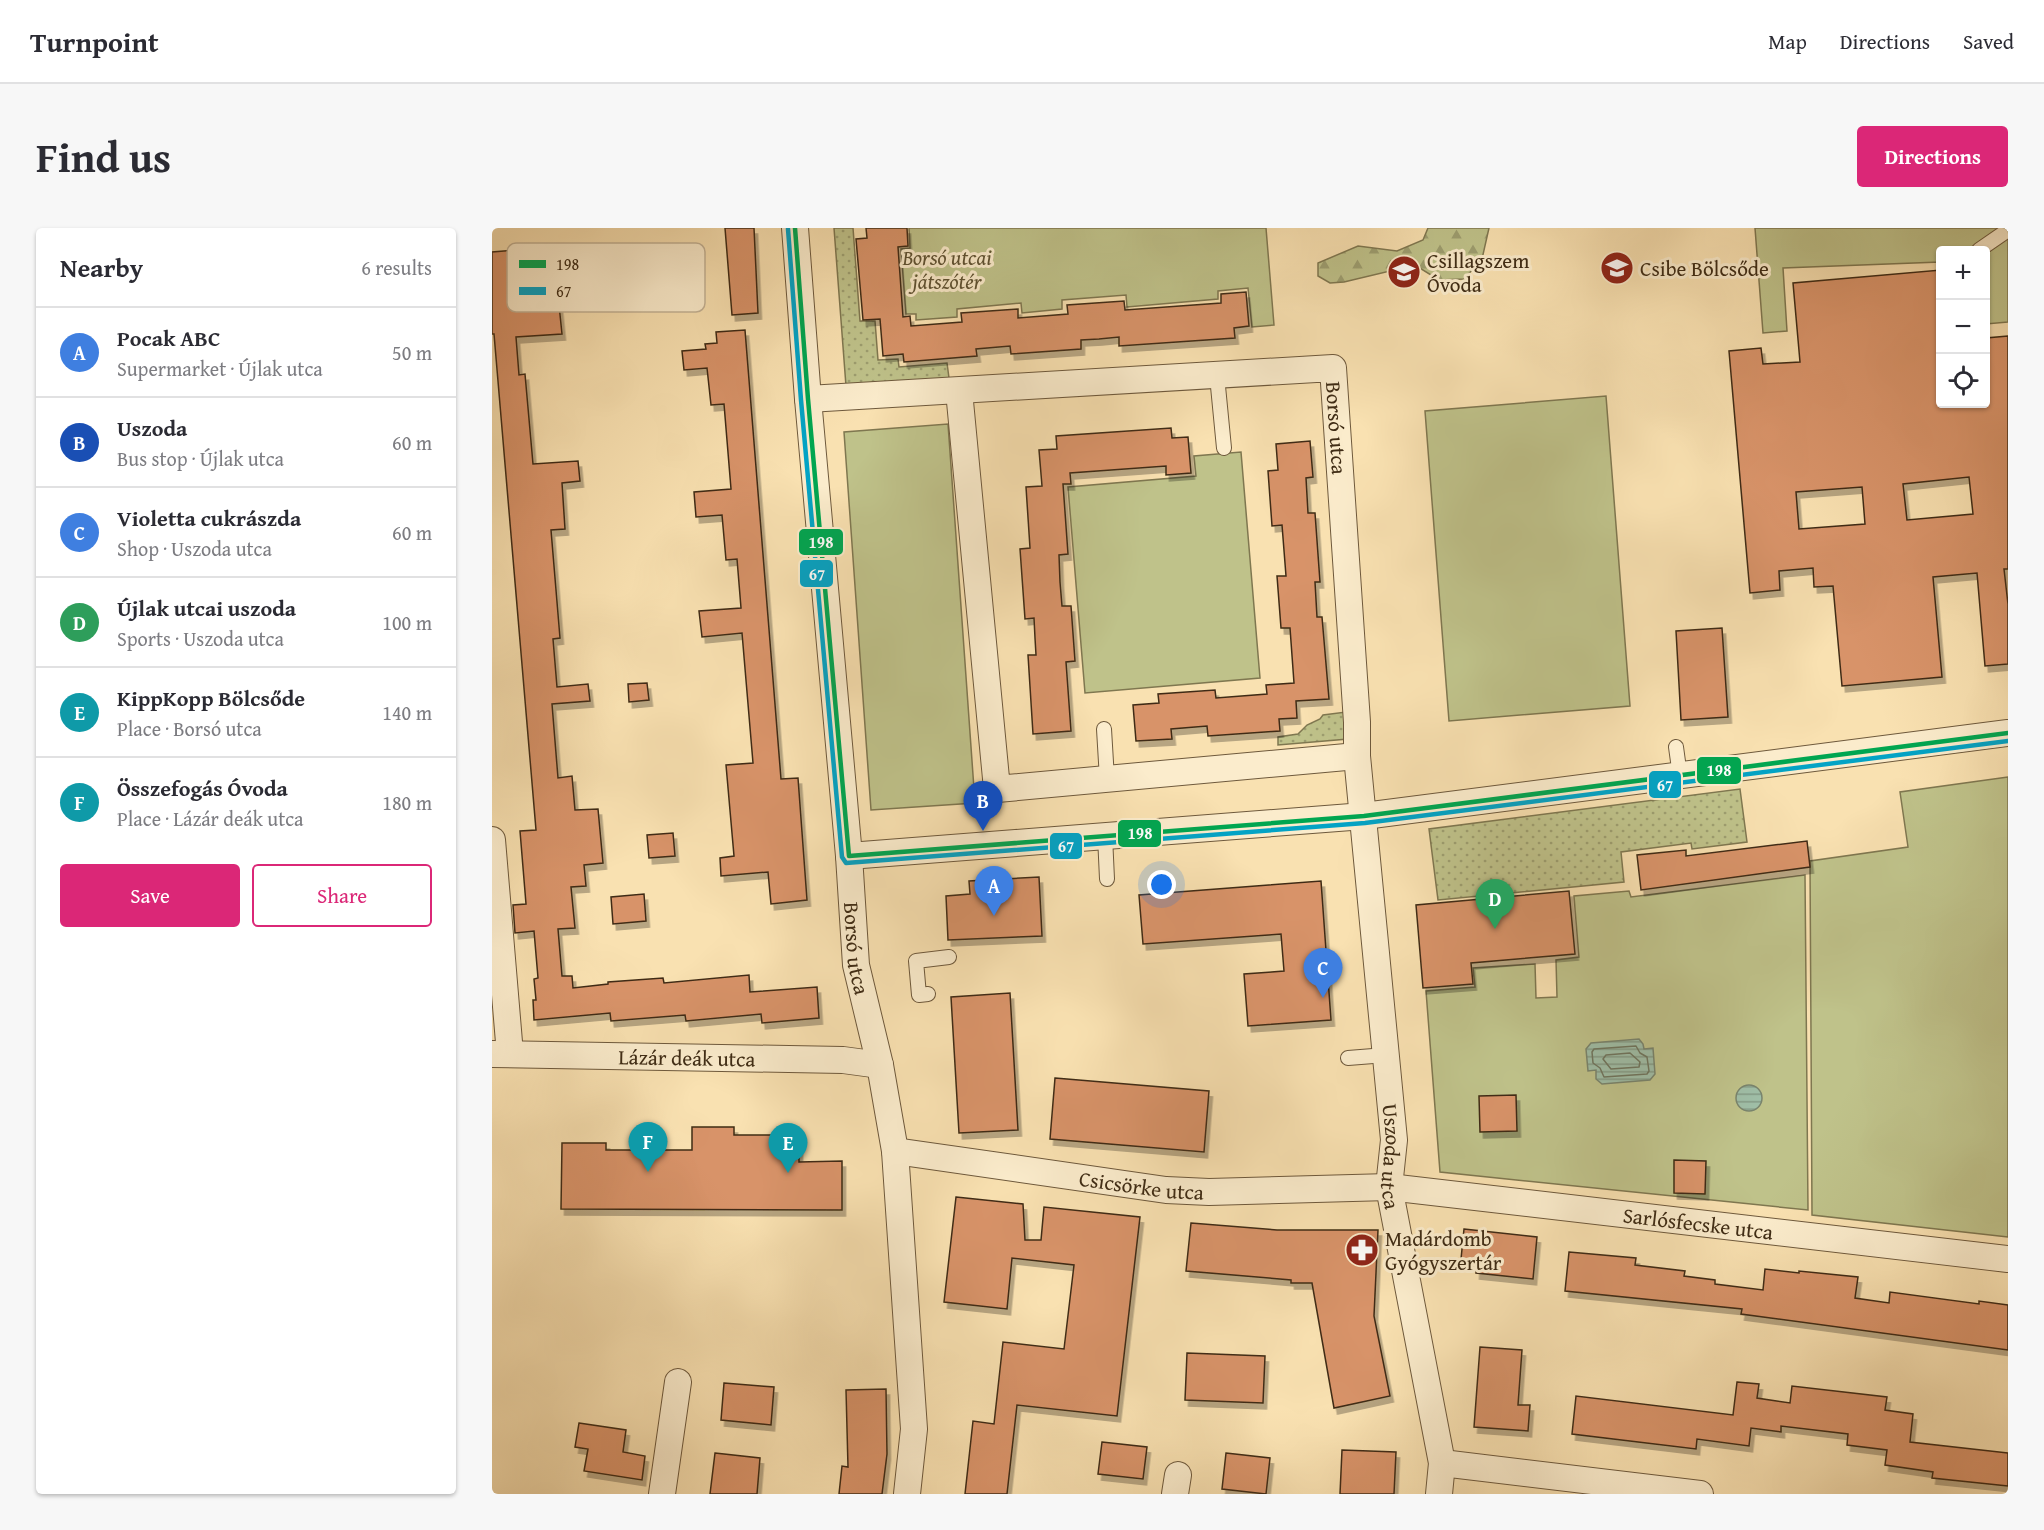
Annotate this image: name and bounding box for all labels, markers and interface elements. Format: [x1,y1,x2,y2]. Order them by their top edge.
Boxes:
text: Turnpoint [30,21,159,62]
text: Map [1768,26,1807,57]
text: Directions [1840,26,1930,57]
text: Saved [1963,26,2014,57]
text: Find us [36,126,171,187]
button: Directions [1857,126,2008,187]
park label: Borsó utcai játszótér [901,242,992,297]
legend [507,243,705,312]
place label: Csillagszem Óvoda [1427,245,1529,300]
map controls [1936,246,1990,408]
button: + [1936,246,1990,300]
text: Nearby [60,248,143,287]
school or university icon: Csibe Bölcsőde [1599,250,1635,286]
text: 198 [556,252,579,276]
text: 6 results [361,253,432,282]
place label: Csibe Bölcsőde [1640,253,1769,284]
school or university icon: Csillagszem Óvoda [1386,254,1422,290]
text: 67 [556,279,572,303]
button: − [1936,300,1990,354]
text: Pocak ABC [117,322,220,354]
text: A [73,338,86,367]
text: 50 m [392,338,432,367]
text: Supermarket · Újlak utca [117,354,323,383]
button: locate [1936,354,1990,408]
street label: Borsó utca [1318,380,1356,475]
text: Uszoda [117,412,187,444]
text: B [73,428,86,457]
text: 60 m [392,428,432,457]
text: Bus stop · Újlak utca [117,444,284,473]
text: Violetta cukrászda [117,502,301,534]
text: C [74,518,85,547]
text: 60 m [392,518,432,547]
line badge: 198 [798,528,844,556]
text: 198 [809,530,833,554]
text: Shop · Uszoda utca [117,534,272,563]
line badge: 67 [799,559,834,588]
text: 67 [809,562,825,586]
text: Újlak utcai uszoda [117,592,296,624]
text: D [73,608,86,637]
text: 100 m [382,608,432,637]
text: Sports · Uszoda utca [117,624,284,653]
text: KippKopp Bölcsőde [117,682,305,714]
text: E [74,698,85,727]
text: 140 m [382,698,432,727]
text: Place · Borsó utca [117,714,262,743]
line badge: 198 [1696,756,1742,785]
text: 198 [1707,758,1731,782]
line badge: 67 [1648,770,1682,799]
text: Összefogás Óvoda [117,772,288,804]
text: 67 [1657,773,1673,797]
pin: B [964,782,1002,831]
text: F [74,788,85,817]
text: 180 m [382,788,432,817]
text: Place · Lázár deák utca [117,804,304,833]
line badge: 198 [1117,819,1162,848]
text: 198 [1128,821,1152,845]
line badge: 67 [1049,832,1083,860]
text: 67 [1058,834,1074,858]
button: Save [60,864,240,927]
button: Share [252,864,432,927]
pin: A [974,866,1014,916]
your location [1147,870,1176,899]
pin: D [1476,880,1514,929]
street label: Borsó utca [836,901,878,998]
pin: C [1304,948,1342,998]
street label: Lázár deák utca [618,1041,756,1074]
street label: Uszoda utca [1373,1102,1410,1212]
pin: F [628,1122,668,1172]
pin: E [768,1124,808,1173]
street label: Csicsörke utca [1077,1162,1205,1207]
street label: Sarlósfecske utca [1621,1199,1775,1247]
place label: Madárdomb Gyógyszertár [1385,1223,1502,1278]
pharmacy icon: Madárdomb Gyógyszertár [1344,1232,1380,1268]

